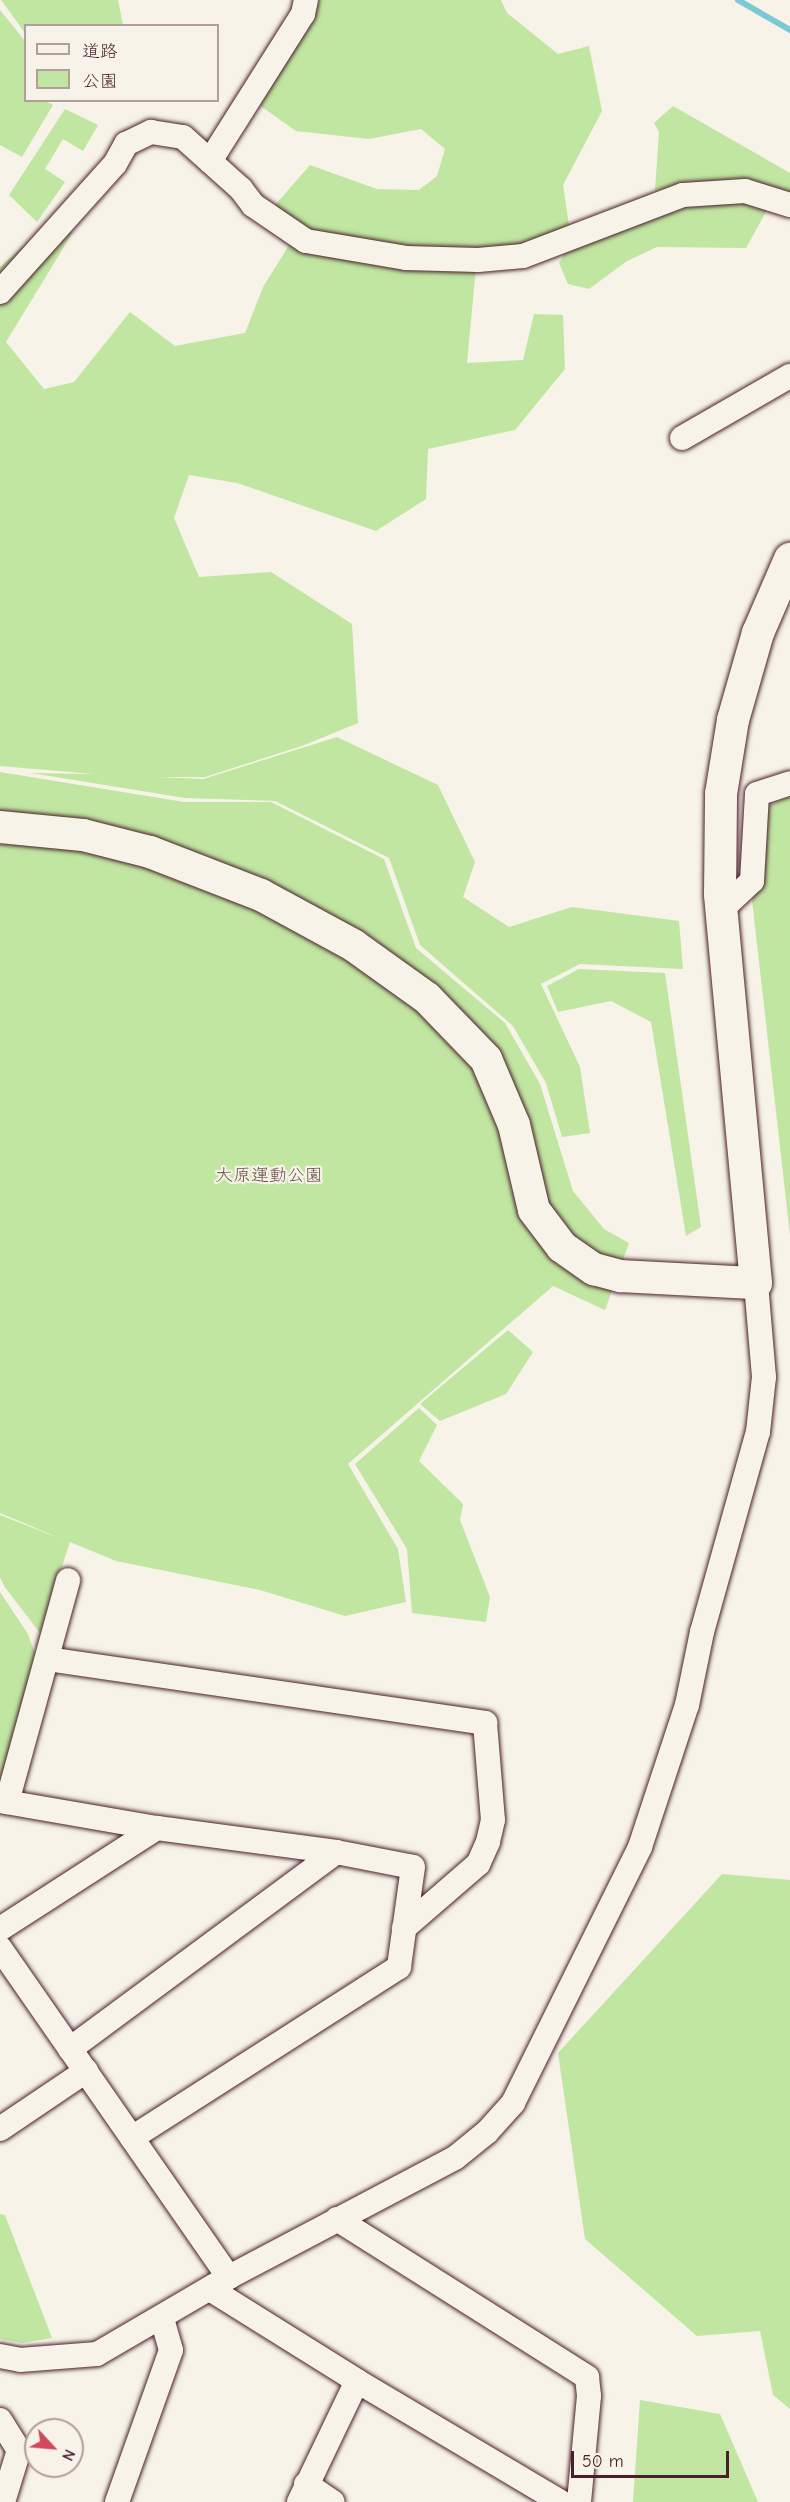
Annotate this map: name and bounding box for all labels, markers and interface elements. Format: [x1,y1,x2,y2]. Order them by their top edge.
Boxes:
legend [24,24,219,102]
text: 道路 [82,41,118,62]
text: 公園 [82,71,118,92]
park label: 大原運動公園 [215,1165,323,1187]
north arrow [24,2418,84,2478]
scale bar [574,2439,732,2477]
text: N [58,2446,79,2464]
text: 50 m [582,2451,624,2472]

